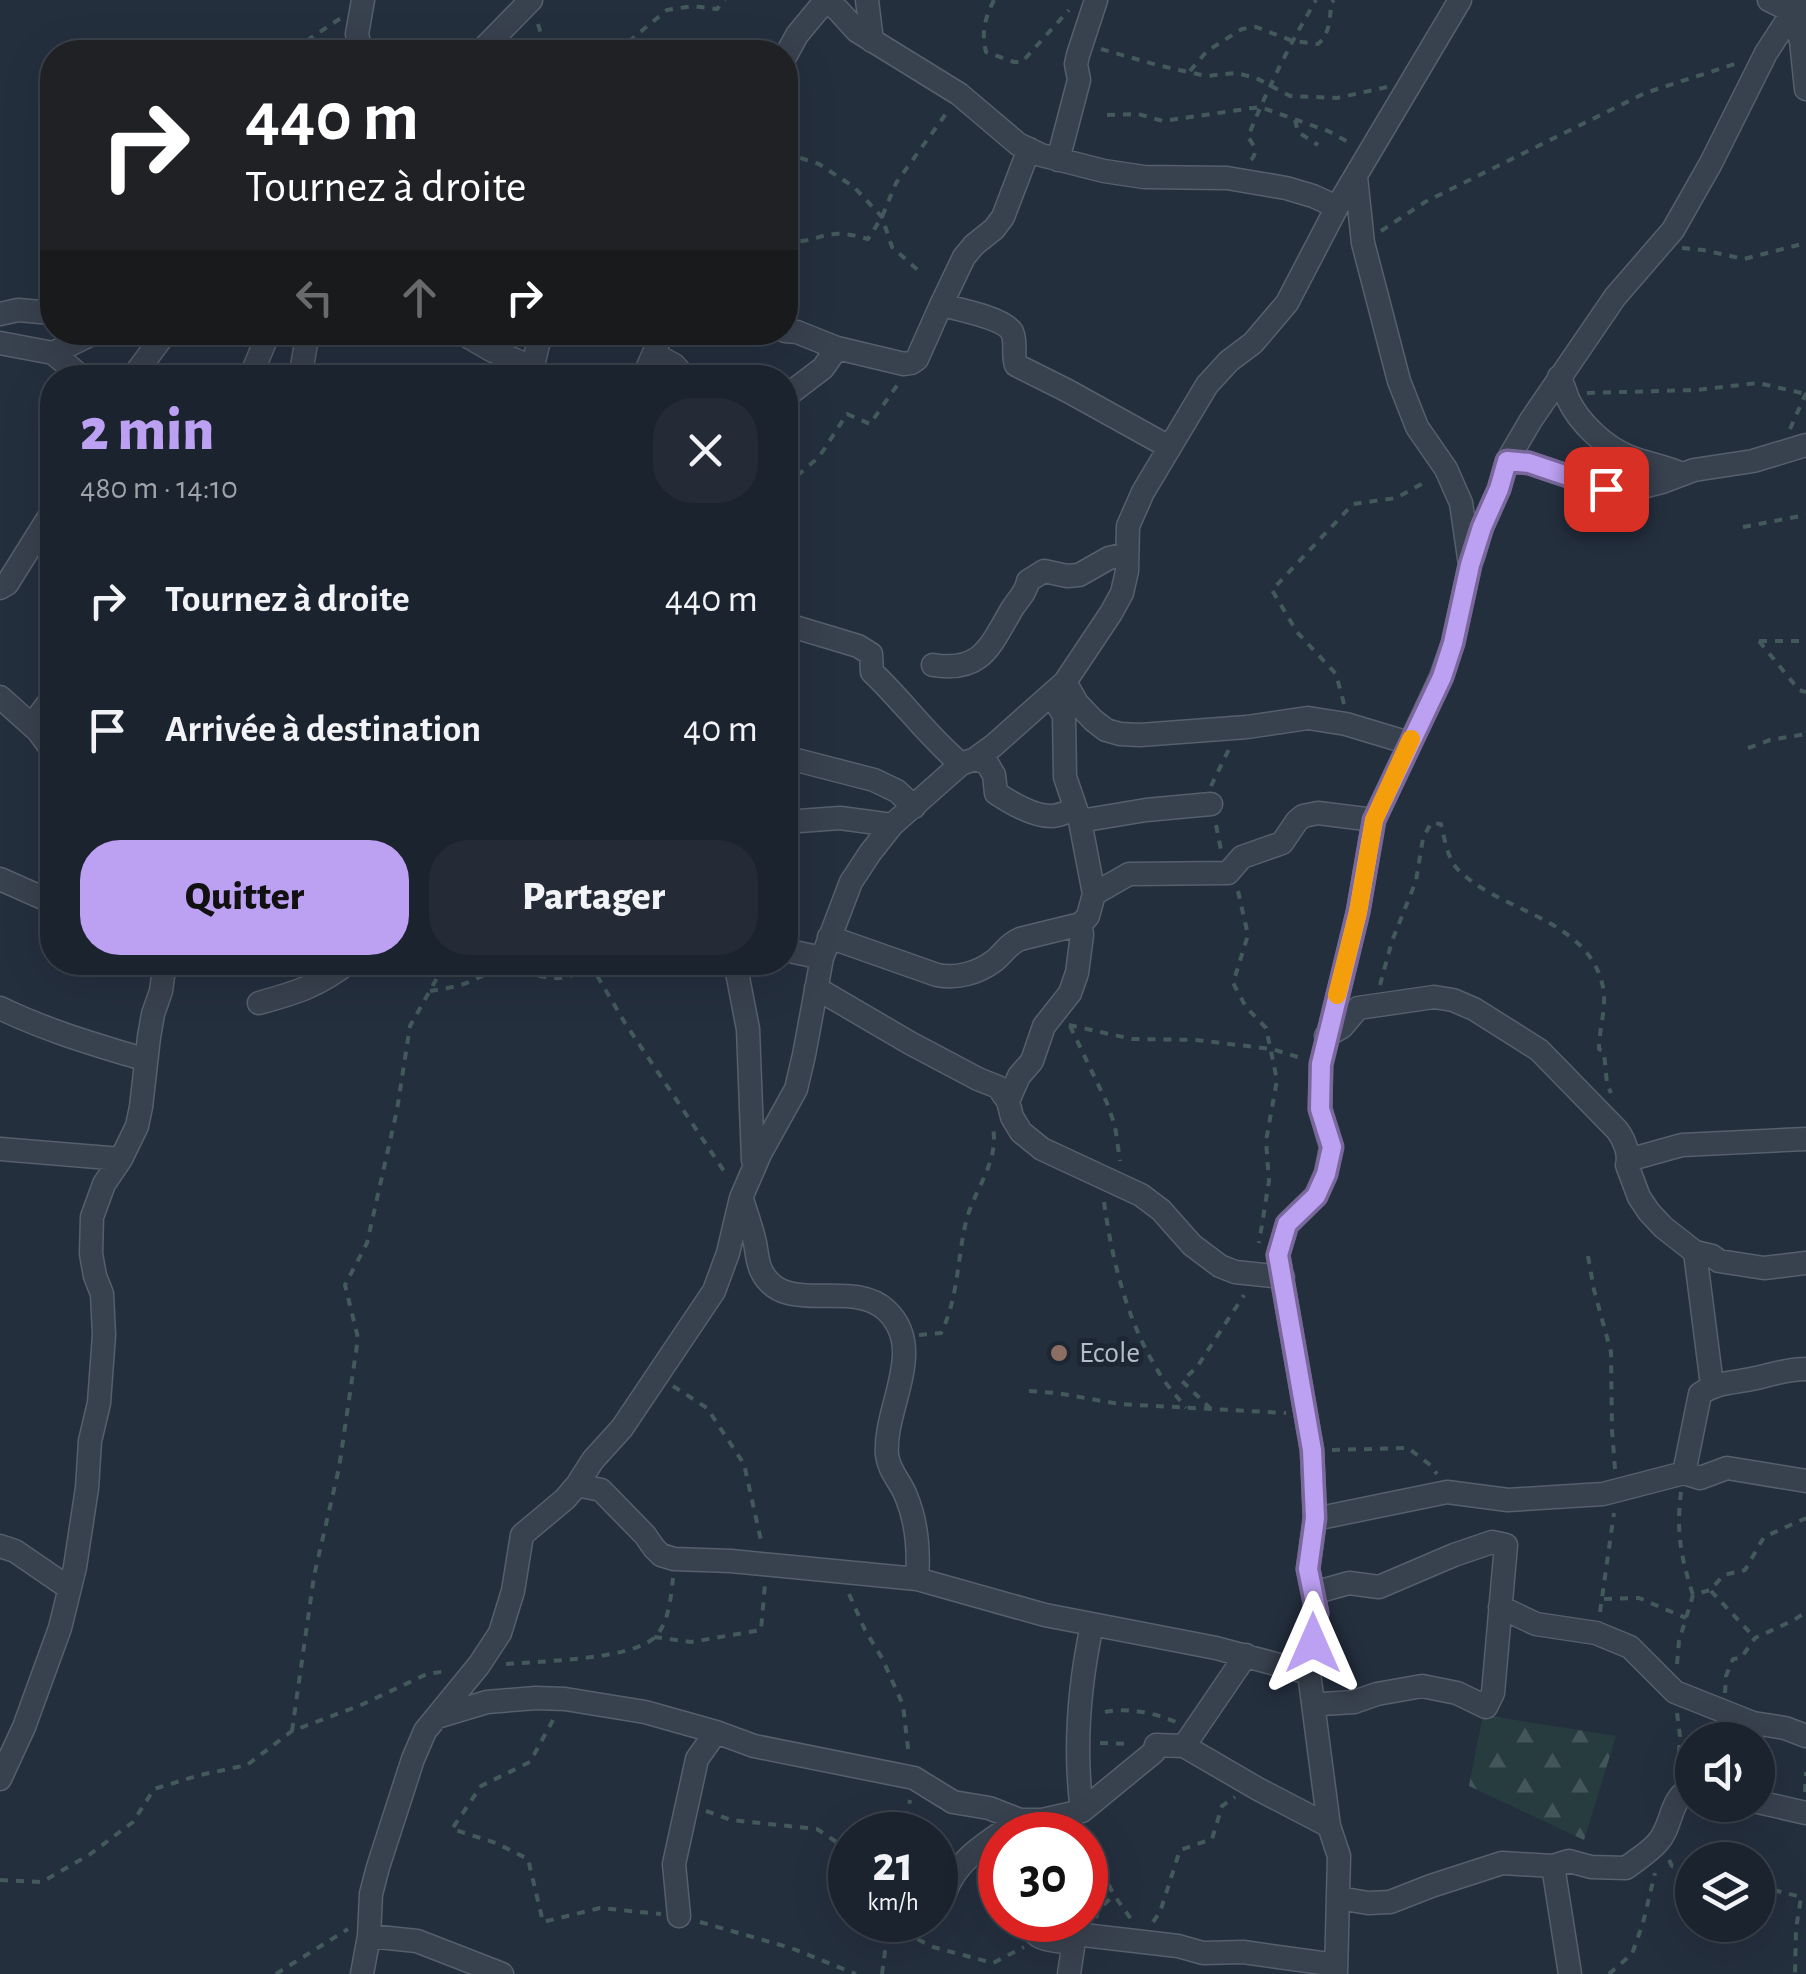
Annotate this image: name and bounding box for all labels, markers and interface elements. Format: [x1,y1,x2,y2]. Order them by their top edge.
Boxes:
icon: right [80,80,210,210]
text: 440 m [245,83,419,153]
text: Tournez à droite [245,165,527,210]
icon: left [287,270,342,325]
icon: ahead [392,270,447,325]
icon: right [497,270,552,325]
button: close [653,398,758,503]
text: 2 min [80,401,214,461]
pin [1564,447,1649,532]
icon: arrive [1579,462,1634,517]
text: 480 m · 14:10 [80,472,238,504]
icon: right [80,573,135,628]
text: Tournez à droite [165,581,410,619]
text: 440 m [665,581,758,619]
icon: arrive [80,703,135,758]
text: Arrivée à destination [165,711,481,749]
text: 40 m [683,711,758,749]
button: Quitter [80,840,409,955]
button: Partager [429,840,758,955]
place label: Ecole [1079,1338,1140,1368]
marker: Ecole [1048,1342,1070,1364]
position arrow [1261,1591,1365,1695]
map controls [1675,1722,1775,1942]
button: sound [1675,1722,1775,1822]
speed limit sign: 30 [978,1812,1108,1942]
text: 21 [872,1840,914,1890]
button: layers [1675,1842,1775,1942]
text: km/h [867,1890,919,1915]

